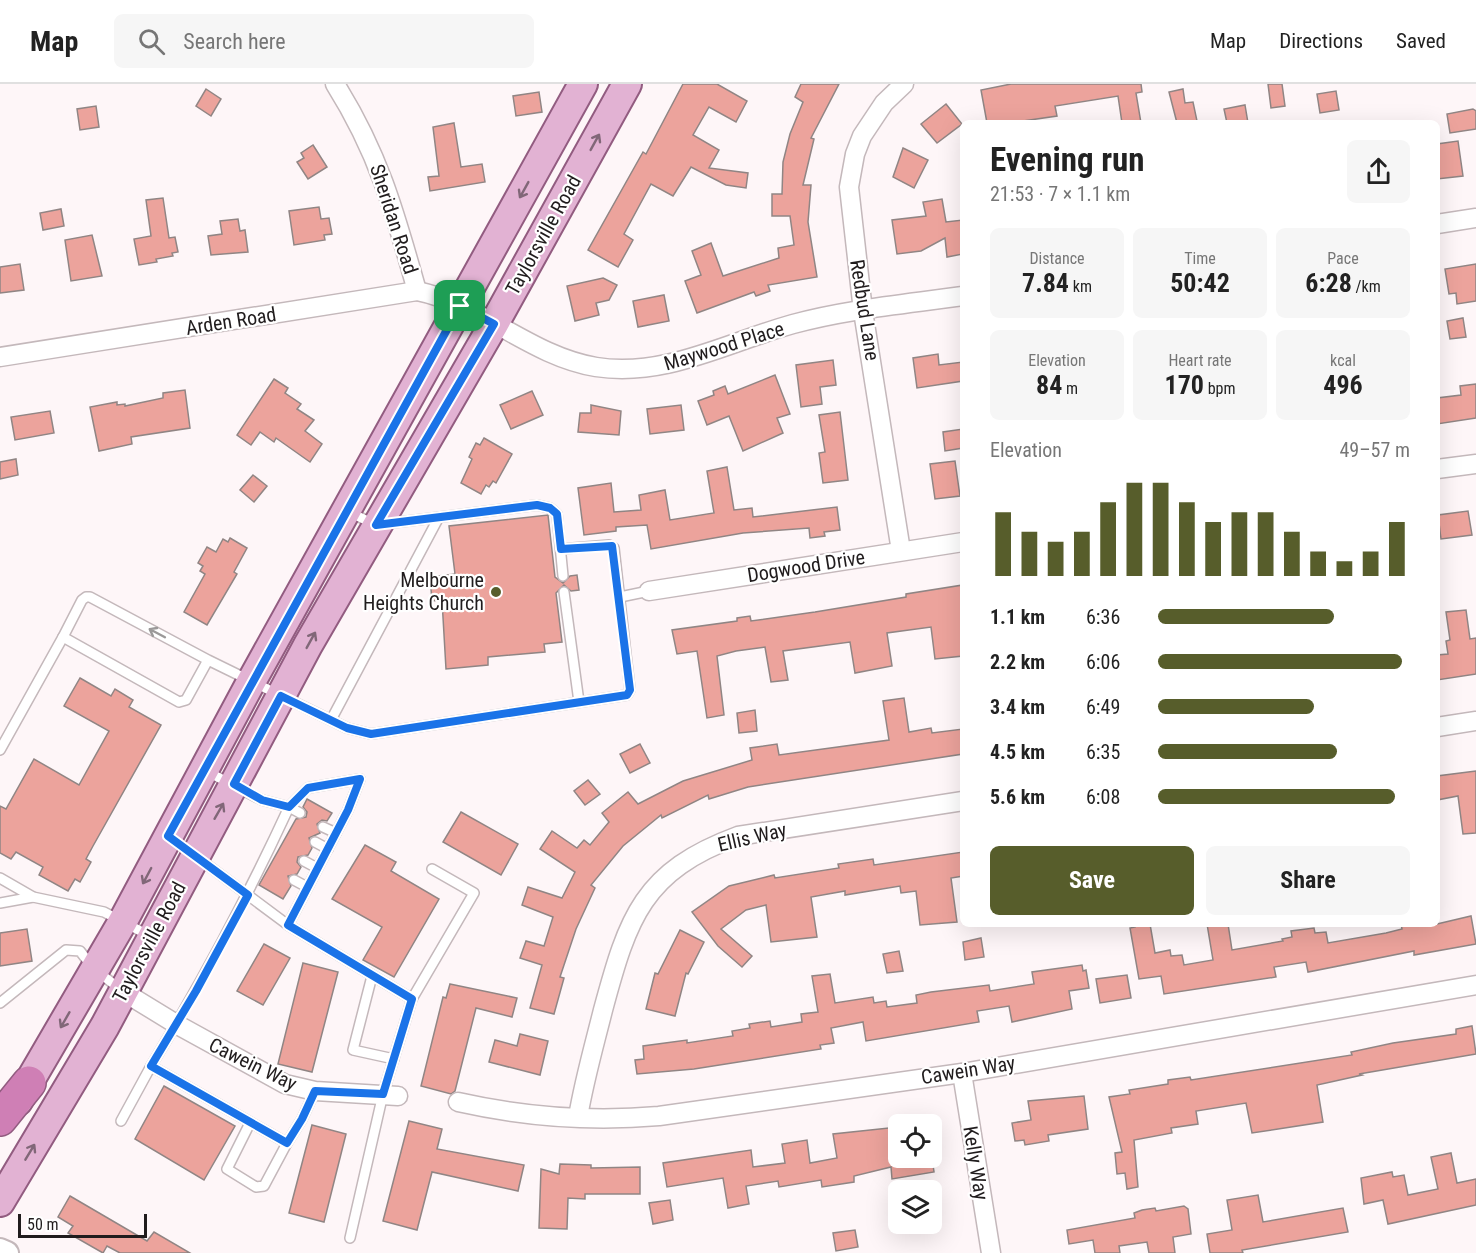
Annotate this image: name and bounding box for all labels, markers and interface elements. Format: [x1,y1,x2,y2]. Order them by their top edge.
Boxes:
search box [114,14,534,68]
text: Map [30,25,78,58]
icon: search [135,25,168,58]
text: Search here [183,29,286,54]
text: Map [1210,29,1246,53]
text: Directions [1279,29,1363,53]
text: Saved [1396,29,1446,53]
one-way arrow [589,134,601,151]
text: Evening run [990,140,1145,179]
button: share [1347,140,1410,203]
street label: Sheridan Road [365,161,423,277]
street label: Taylorsville Road [500,171,586,299]
one-way arrow [518,181,530,198]
text: 21:53 · 7 × 1.1 km [990,182,1130,206]
text: Distance [1029,249,1085,268]
text: Time [1184,249,1216,268]
text: Pace [1327,249,1359,268]
street label: Redbud Lane [845,258,885,362]
text: 7.84 [1022,268,1069,298]
text: 50:42 [1170,268,1230,298]
text: 6:28 [1305,268,1352,298]
text: km [1069,277,1092,296]
text: /km [1352,277,1381,296]
pin [434,280,485,331]
icon: arrive [443,289,476,322]
street label: Arden Road [184,302,278,340]
street label: Maywood Place [661,316,787,376]
text: Elevation [1028,351,1086,370]
text: Heart rate [1168,351,1232,370]
text: kcal [1330,351,1356,370]
text: 84 [1036,370,1062,400]
text: 170 [1165,370,1204,400]
text: 496 [1323,370,1363,400]
text: m [1062,379,1078,398]
text: bpm [1204,379,1235,398]
text: Elevation [990,438,1062,462]
text: 49–57 m [1339,438,1410,462]
street label: Dogwood Drive [745,545,867,587]
place label: Melbourne Heights Church [363,568,484,615]
marker: Melbourne Heights Church [489,585,503,599]
text: 1.1 km [990,605,1045,629]
text: 6:36 [1086,605,1120,629]
one-way arrow [148,627,166,638]
one-way arrow [306,632,318,649]
text: 2.2 km [990,650,1045,674]
text: 6:06 [1086,650,1120,674]
text: 3.4 km [990,695,1045,719]
text: 6:49 [1086,695,1120,719]
text: 4.5 km [990,740,1045,764]
text: 6:35 [1086,740,1120,764]
text: 5.6 km [990,785,1045,809]
text: 6:08 [1086,785,1120,809]
one-way arrow [214,803,225,821]
street label: Ellis Way [715,817,789,857]
button: Save [990,846,1194,915]
button: Share [1206,846,1410,915]
one-way arrow [141,867,153,884]
street label: Taylorsville Road [107,877,191,1007]
one-way arrow [59,1011,71,1028]
street label: Cawein Way [205,1032,301,1096]
street label: Cawein Way [919,1051,1017,1089]
map controls [888,1114,942,1234]
button: locate [888,1114,942,1168]
street label: Kelly Way [958,1124,994,1202]
one-way arrow [24,1144,36,1161]
button: layers [888,1180,942,1234]
scale bar [18,1211,147,1238]
text: 50 m [27,1215,59,1234]

